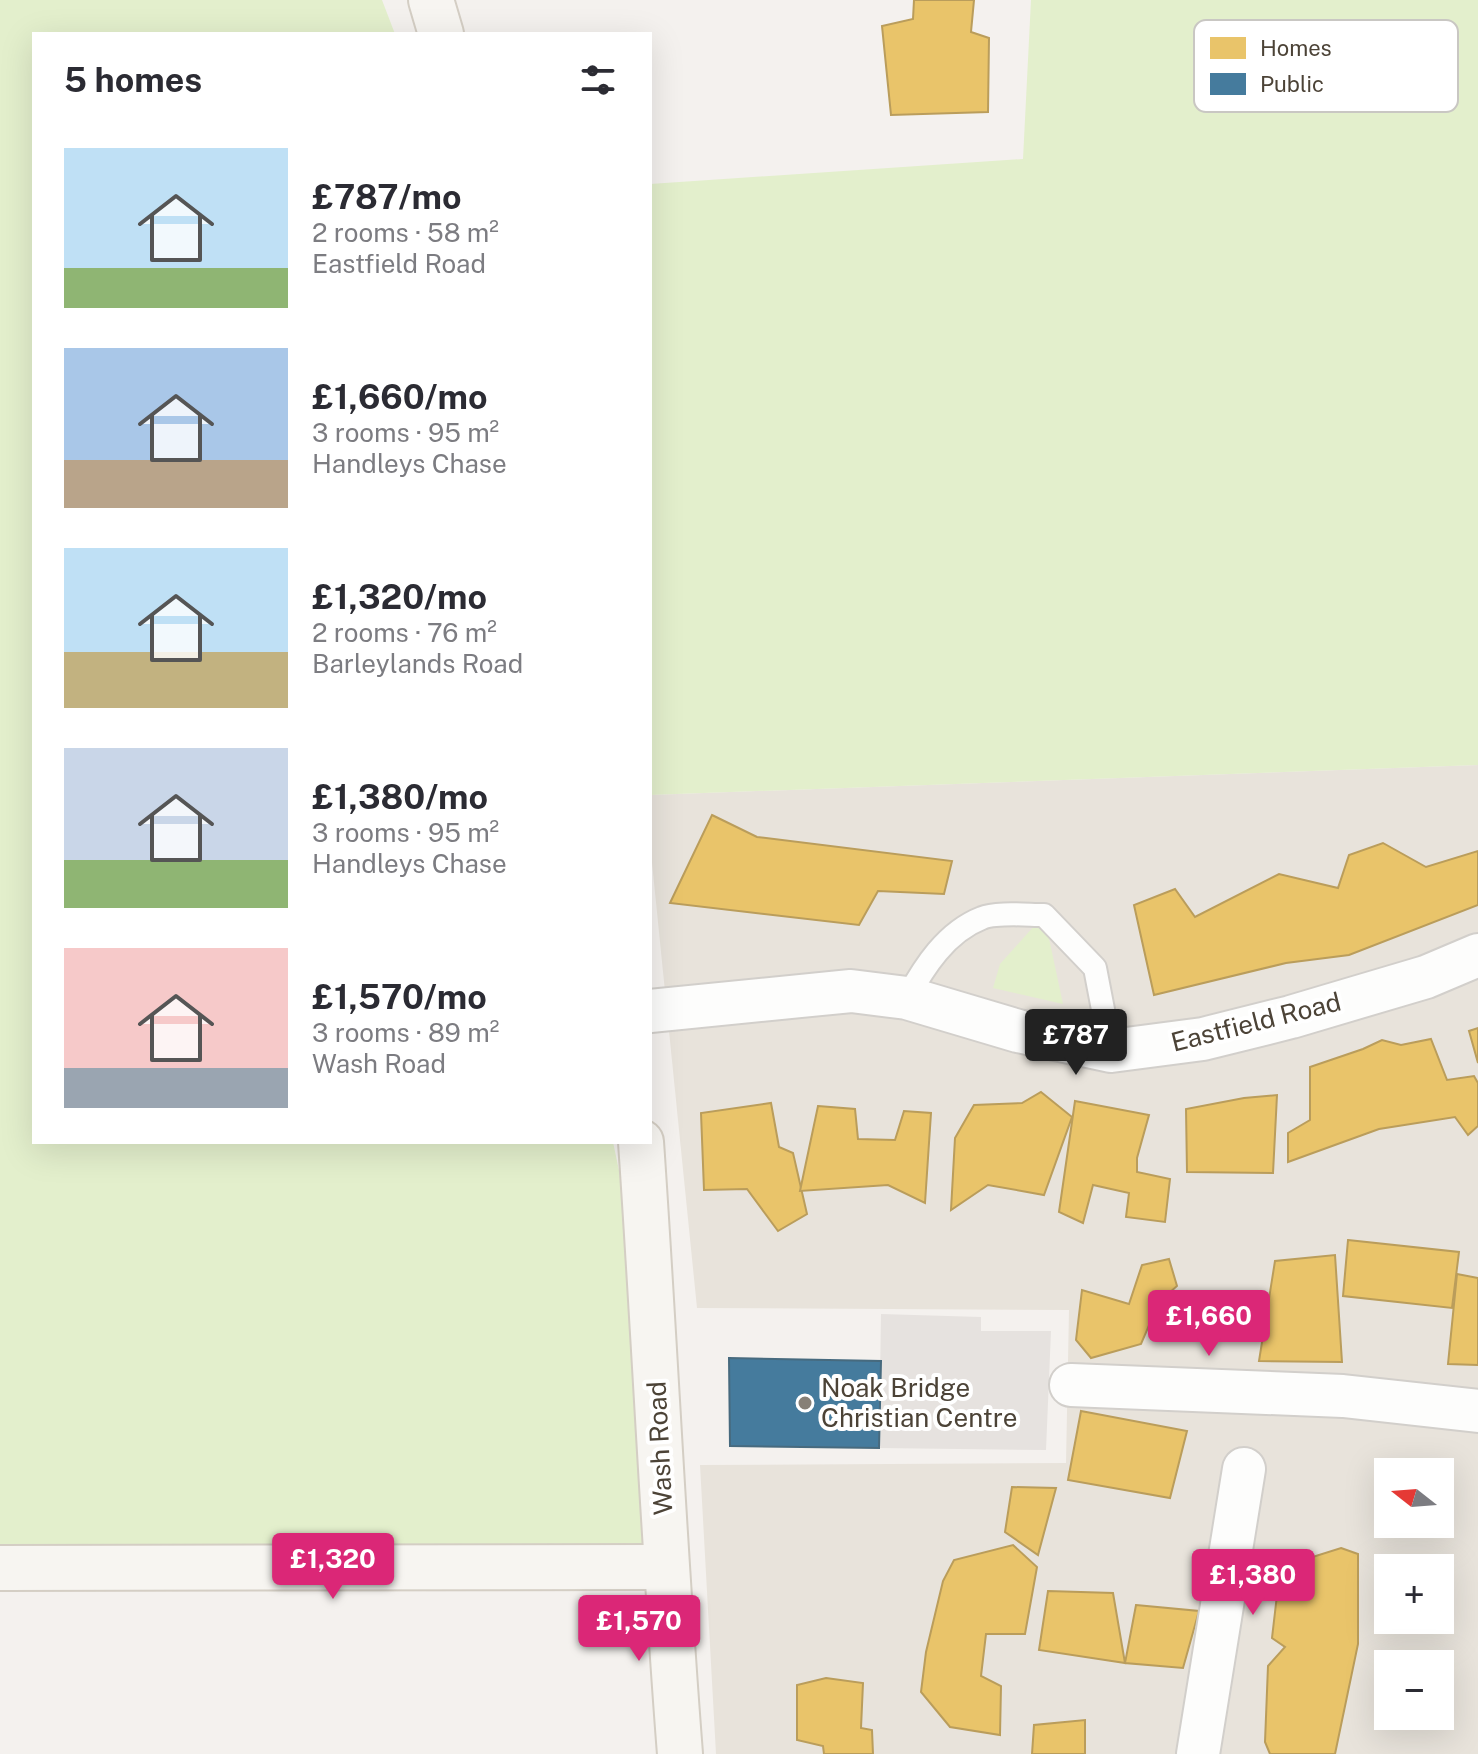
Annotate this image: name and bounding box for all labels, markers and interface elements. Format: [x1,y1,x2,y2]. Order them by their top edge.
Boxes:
legend [1194,20,1458,112]
text: Homes [1260,35,1332,61]
icon: filters [576,58,620,102]
text: 5 homes [64,60,202,100]
text: Public [1260,71,1324,97]
text: £787/mo [312,177,462,217]
icon: home [128,180,224,276]
text: 2 rooms · 58 m² [312,217,499,248]
text: Eastfield Road [312,248,486,279]
text: £1,660/mo [312,377,488,417]
icon: home [128,380,224,476]
text: 3 rooms · 95 m² [312,417,499,448]
text: Handleys Chase [312,448,507,479]
text: £1,320/mo [312,577,487,617]
icon: home [128,580,224,676]
text: 2 rooms · 76 m² [312,617,497,648]
text: Barleylands Road [312,648,523,679]
text: £1,380/mo [312,777,488,817]
icon: home [128,780,224,876]
text: 3 rooms · 95 m² [312,817,499,848]
text: Handleys Chase [312,848,507,879]
text: £1,570/mo [312,977,487,1017]
icon: home [128,980,224,1076]
street label: Eastfield Road [1168,985,1344,1058]
pin: £787 [1029,1009,1123,1077]
text: 3 rooms · 89 m² [312,1017,499,1048]
text: £787 [1043,1019,1109,1050]
text: Wash Road [312,1048,446,1079]
pin: £1,660 [1144,1290,1274,1358]
text: £1,660 [1166,1300,1252,1331]
place label: Noak Bridge Christian Centre [821,1372,1017,1433]
street label: Wash Road [641,1380,678,1516]
marker: Noak Bridge Christian Centre [796,1394,814,1412]
north arrow [1374,1458,1454,1538]
map controls [1374,1458,1454,1730]
pin: £1,320 [268,1533,398,1601]
text: £1,320 [290,1543,376,1574]
pin: £1,380 [1188,1549,1318,1617]
button: + [1374,1554,1454,1634]
text: £1,380 [1210,1559,1296,1590]
pin: £1,570 [574,1595,704,1663]
text: £1,570 [596,1605,682,1636]
button: − [1374,1650,1454,1730]

